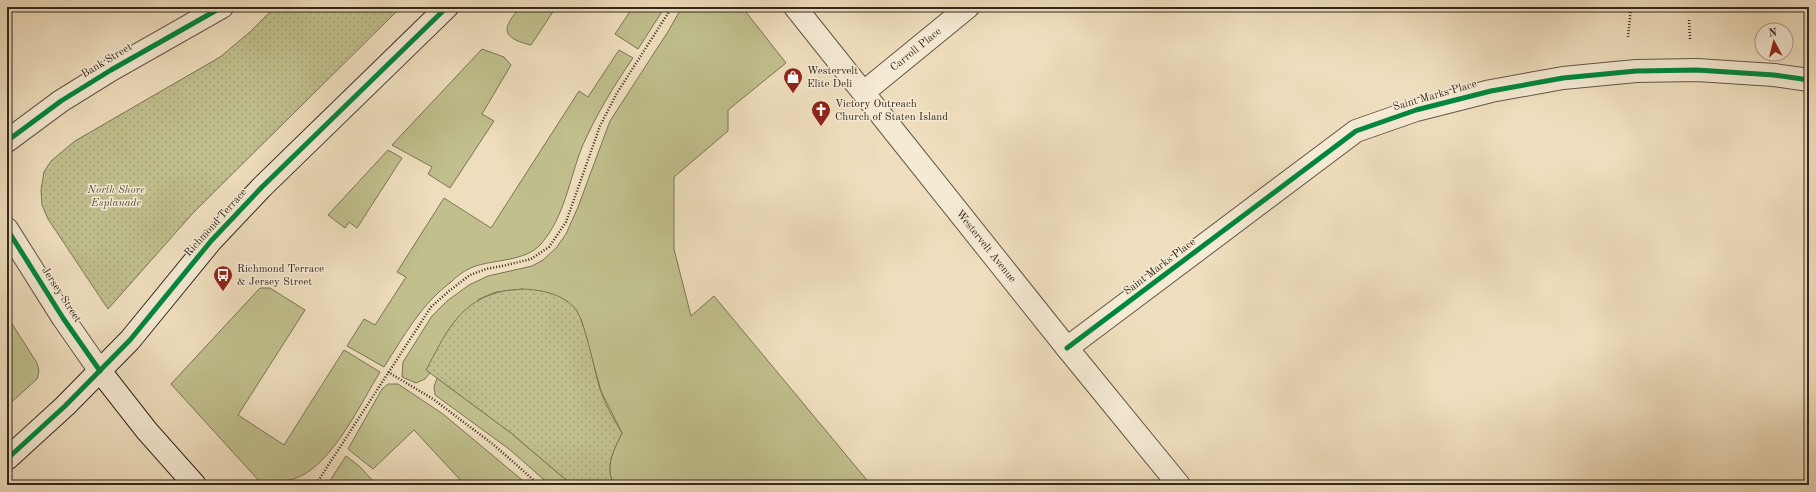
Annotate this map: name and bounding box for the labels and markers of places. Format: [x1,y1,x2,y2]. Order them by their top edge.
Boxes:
shop icon: Westervelt Elite Deli [782,66,804,94]
place label: Westervelt Elite Deli [807,66,858,90]
church icon: Victory Outreach Church of Staten Island [810,99,832,127]
place label: Victory Outreach Church of Staten Island [835,99,948,123]
bus stop icon: Richmond Terrace & Jersey Street [212,264,234,292]
place label: Richmond Terrace & Jersey Street [237,264,324,288]

